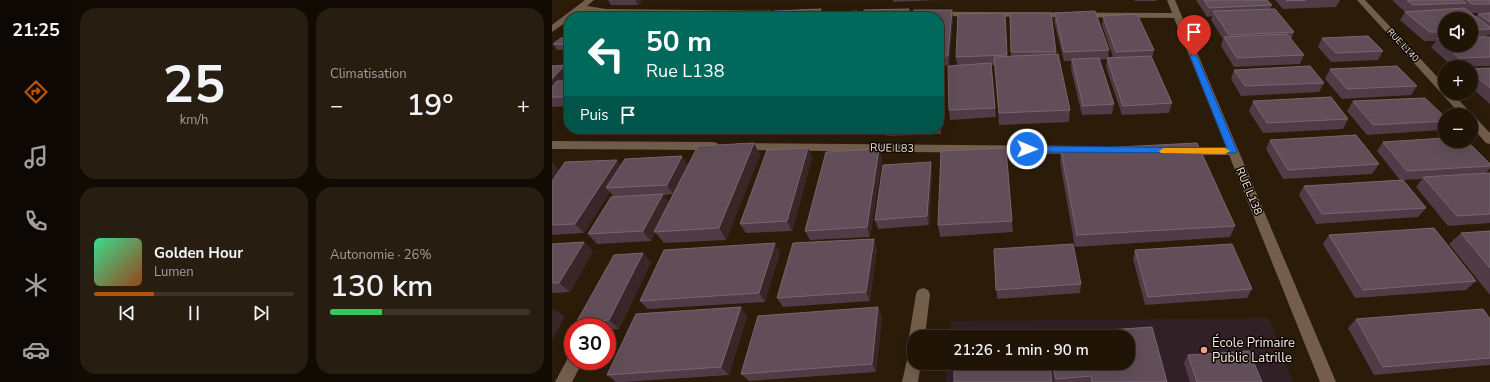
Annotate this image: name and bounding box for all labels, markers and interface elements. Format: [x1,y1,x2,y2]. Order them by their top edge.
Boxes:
map controls [1438,12,1478,148]
button: sound [1438,12,1478,52]
pin [1177,15,1211,56]
text: 21:25 [12,18,60,42]
icon: arrive [1183,21,1205,43]
text: 50 m [646,23,712,61]
street label: RUE L140 [1385,26,1421,64]
icon: left [580,28,632,80]
text: 25 [163,49,225,120]
text: Rue L138 [646,59,725,83]
button: + [1438,60,1478,100]
text: Climatisation [330,65,407,83]
icon: directions [22,78,50,106]
text: 19° [406,85,454,126]
text: − [330,91,343,121]
text: + [517,91,530,121]
icon: arrive [617,104,639,126]
text: Puis [580,105,609,125]
button: − [1438,108,1478,148]
text: km/h [180,111,208,129]
position arrow [1006,128,1048,170]
street label: RUE L83 [870,140,914,156]
icon: music [22,143,50,171]
street label: RUE L138 [1232,165,1266,217]
icon: phone [22,207,50,235]
text: Golden Hour [154,243,243,263]
text: Autonomie · 26% [330,246,432,264]
text: Lumen [154,263,194,281]
text: 130 km [330,266,433,307]
icon: climate [22,271,50,299]
icon: previous [116,302,138,324]
icon: pause [183,302,205,324]
icon: next [250,302,272,324]
speed limit sign: 30 [564,318,616,370]
place label: École Primaire Public Latrille [1212,333,1295,367]
icon: car [22,336,50,364]
text: 21:26 · 1 min · 90 m [953,340,1089,360]
marker: École Primaire Public Latrille [1199,345,1209,355]

